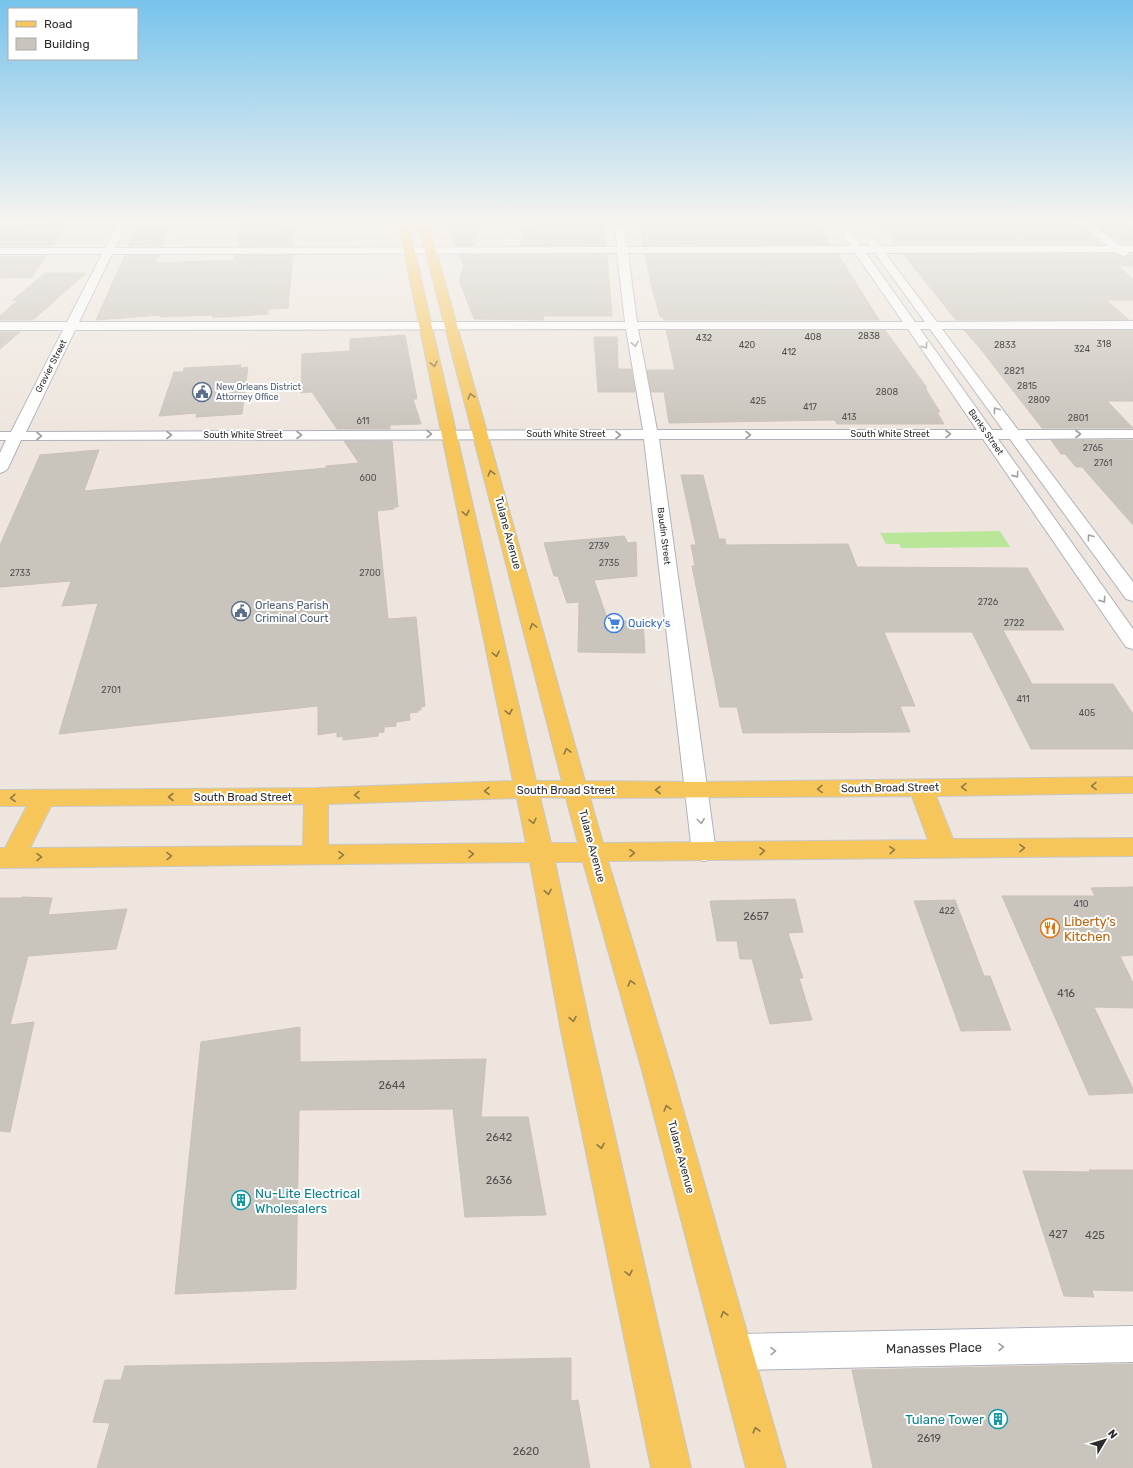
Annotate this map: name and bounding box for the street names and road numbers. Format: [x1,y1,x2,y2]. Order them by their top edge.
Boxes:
street label: Gravier Street [33,337,69,394]
street label: Banks Street [966,407,1006,457]
street label: South White Street [527,429,606,439]
street label: South White Street [851,429,930,439]
street label: South White Street [204,430,283,440]
street label: Tulane Avenue [492,495,524,571]
street label: Baudin Street [656,507,673,566]
street label: South Broad Street [841,781,940,795]
street label: South Broad Street [517,784,616,797]
street label: South Broad Street [194,791,293,804]
street label: Tulane Avenue [576,808,608,884]
street label: Tulane Avenue [665,1119,697,1195]
street label: Manasses Place [886,1340,982,1356]

